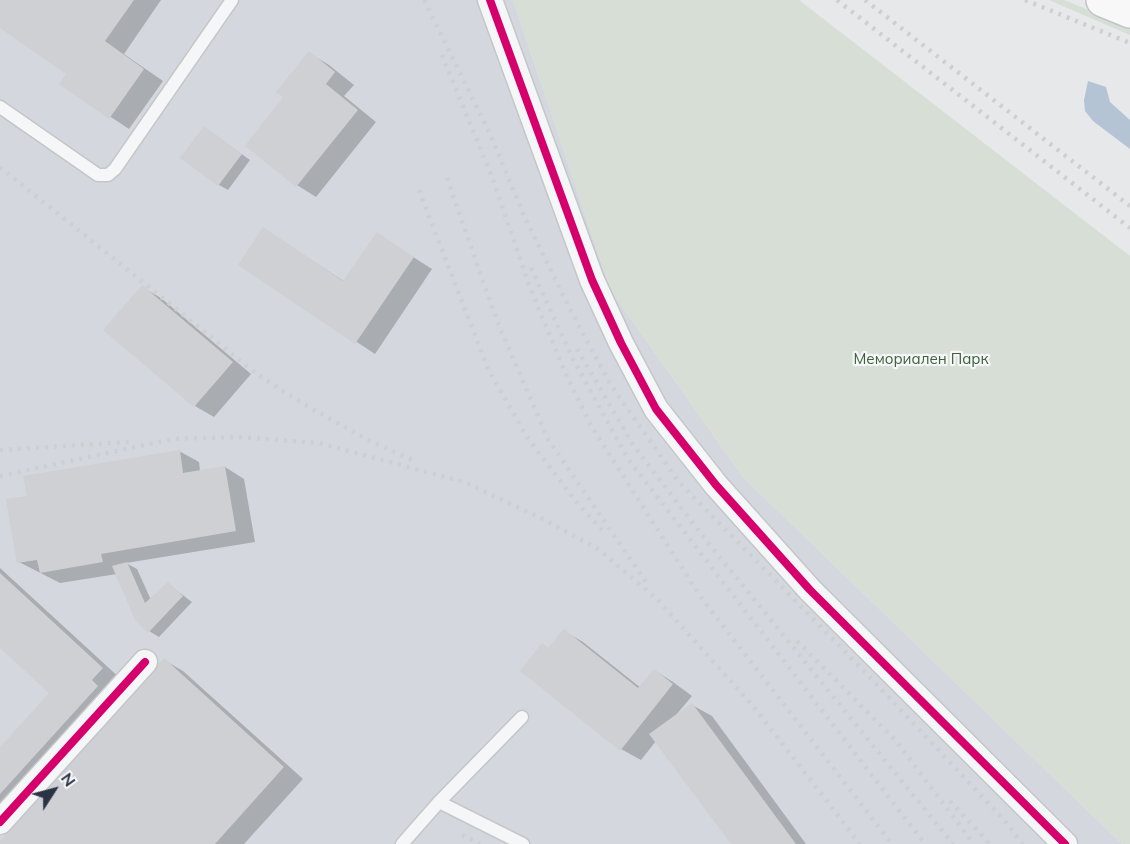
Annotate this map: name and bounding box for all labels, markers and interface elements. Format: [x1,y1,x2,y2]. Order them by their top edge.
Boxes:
park label: Мемориален Парк [853,350,989,368]
north arrow [24,760,84,820]
text: N [57,769,80,790]

